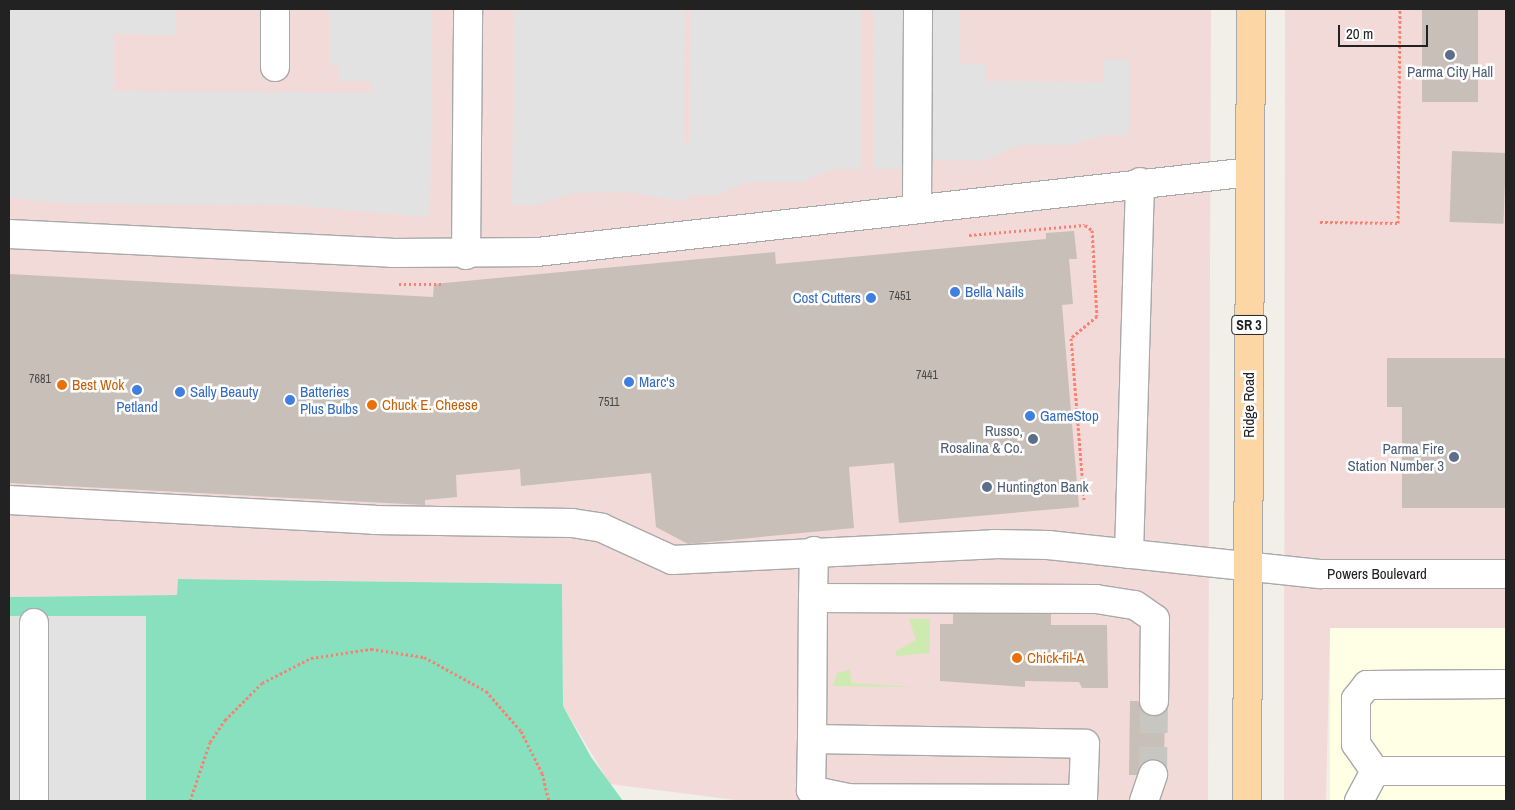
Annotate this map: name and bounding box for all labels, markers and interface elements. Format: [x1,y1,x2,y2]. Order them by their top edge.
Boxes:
scale bar [1340,15,1430,47]
text: 20 m [1346,23,1373,44]
marker: Parma City Hall [1444,49,1456,61]
place label: Parma City Hall [1407,63,1493,81]
place label: Bella Nails [965,283,1024,301]
marker: Bella Nails [949,286,961,298]
place label: Cost Cutters [793,289,861,307]
house number: 7451 [889,290,911,304]
marker: Cost Cutters [865,292,877,304]
road number: SR 3 [1230,314,1268,336]
house number: 7441 [916,369,938,383]
street label: Ridge Road [1240,372,1258,438]
house number: 7681 [29,373,51,387]
place label: Marc's [639,373,675,391]
place label: Best Wok [72,376,124,394]
marker: Marc's [623,376,635,388]
marker: Best Wok [56,379,68,391]
place label: Batteries Plus Bulbs [300,382,358,417]
place label: Sally Beauty [190,383,258,401]
marker: Petland [131,384,143,396]
marker: Sally Beauty [174,386,186,398]
marker: Batteries Plus Bulbs [284,394,296,406]
place label: Chuck E. Cheese [382,396,478,414]
house number: 7511 [598,396,620,410]
place label: Petland [116,398,158,416]
marker: Chuck E. Cheese [366,399,378,411]
place label: GameStop [1040,407,1099,425]
marker: GameStop [1024,410,1036,422]
place label: Russo, Rosalina & Co. [940,421,1023,456]
marker: Russo, Rosalina & Co. [1027,433,1039,445]
place label: Parma Fire Station Number 3 [1348,439,1444,474]
marker: Parma Fire Station Number 3 [1448,451,1460,463]
place label: Huntington Bank [997,478,1089,496]
marker: Huntington Bank [981,481,993,493]
street label: Powers Boulevard [1327,565,1427,583]
place label: Chick-fil-A [1027,649,1084,667]
marker: Chick-fil-A [1011,652,1023,664]

